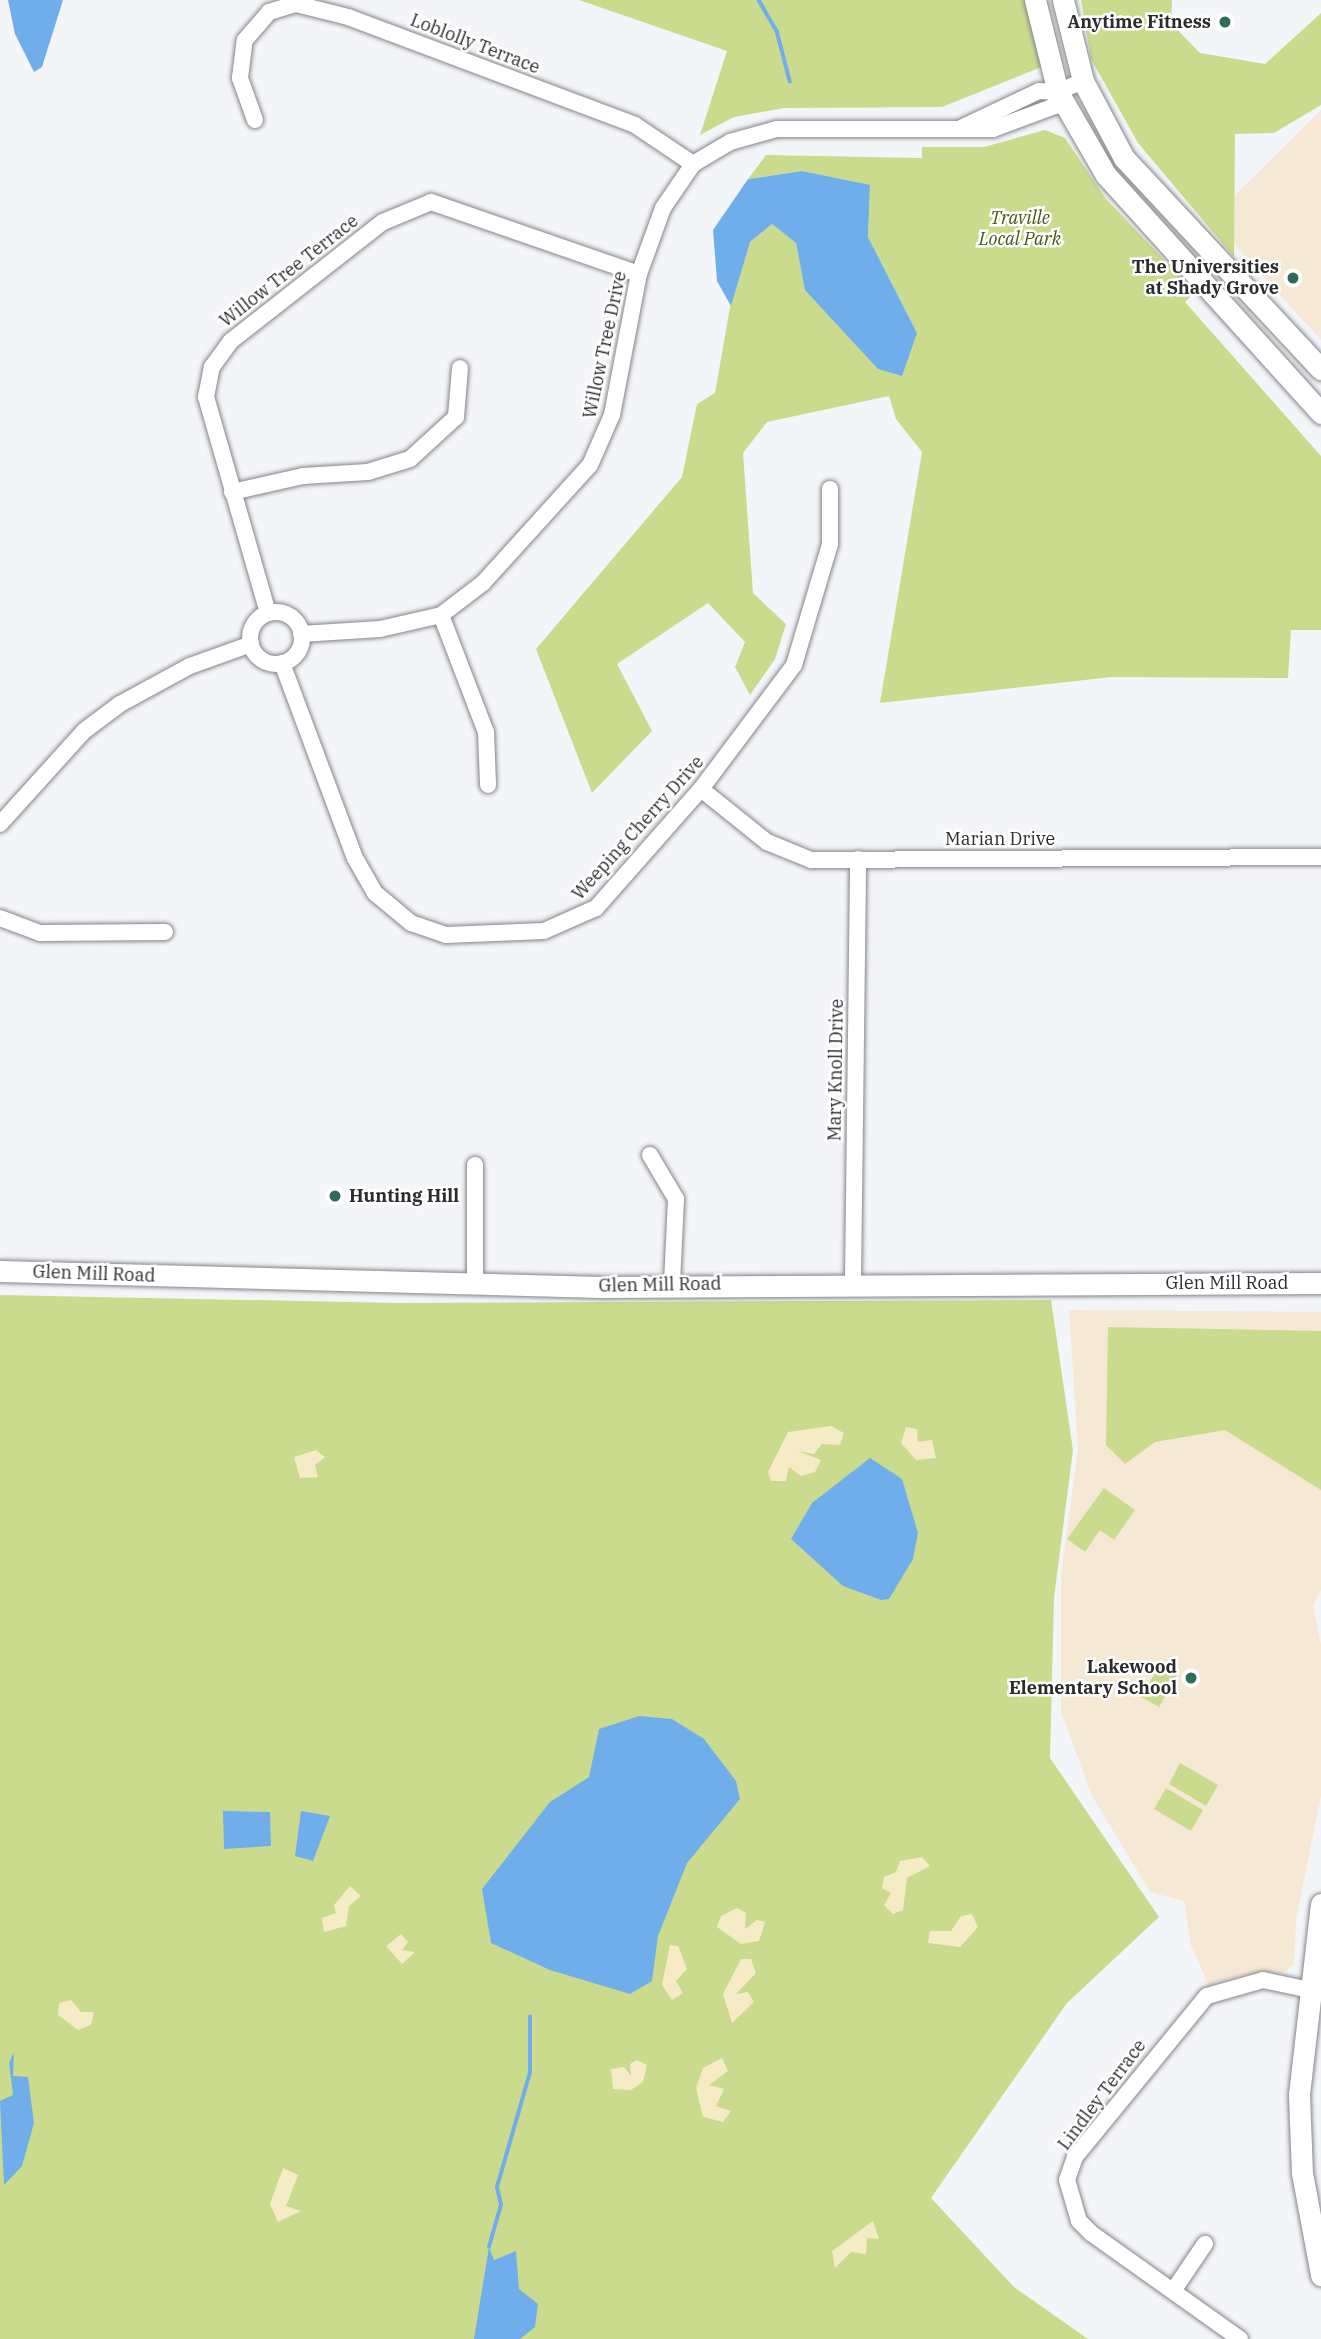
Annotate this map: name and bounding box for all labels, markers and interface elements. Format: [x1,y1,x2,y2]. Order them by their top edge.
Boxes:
street label: Loblolly Terrace [407,9,543,79]
place label: Anytime Fitness [1068,11,1211,33]
marker: Anytime Fitness [1217,14,1233,30]
park label: Traville Local Park [979,208,1061,250]
street label: Willow Tree Terrace [215,210,363,332]
place label: The Universities at Shady Grove [1132,257,1279,300]
street label: Willow Tree Drive [579,269,631,421]
marker: The Universities at Shady Grove [1285,270,1301,286]
street label: Weeping Cherry Drive [568,752,708,904]
street label: Marian Drive [945,828,1055,850]
street label: Mary Knoll Drive [824,999,848,1141]
place label: Hunting Hill [349,1185,459,1207]
marker: Hunting Hill [327,1188,343,1204]
street label: Glen Mill Road [32,1261,156,1287]
street label: Glen Mill Road [1166,1272,1288,1294]
street label: Glen Mill Road [598,1273,722,1297]
place label: Lakewood Elementary School [1009,1657,1177,1700]
marker: Lakewood Elementary School [1183,1670,1199,1686]
street label: Lindley Terrace [1053,2036,1151,2154]

